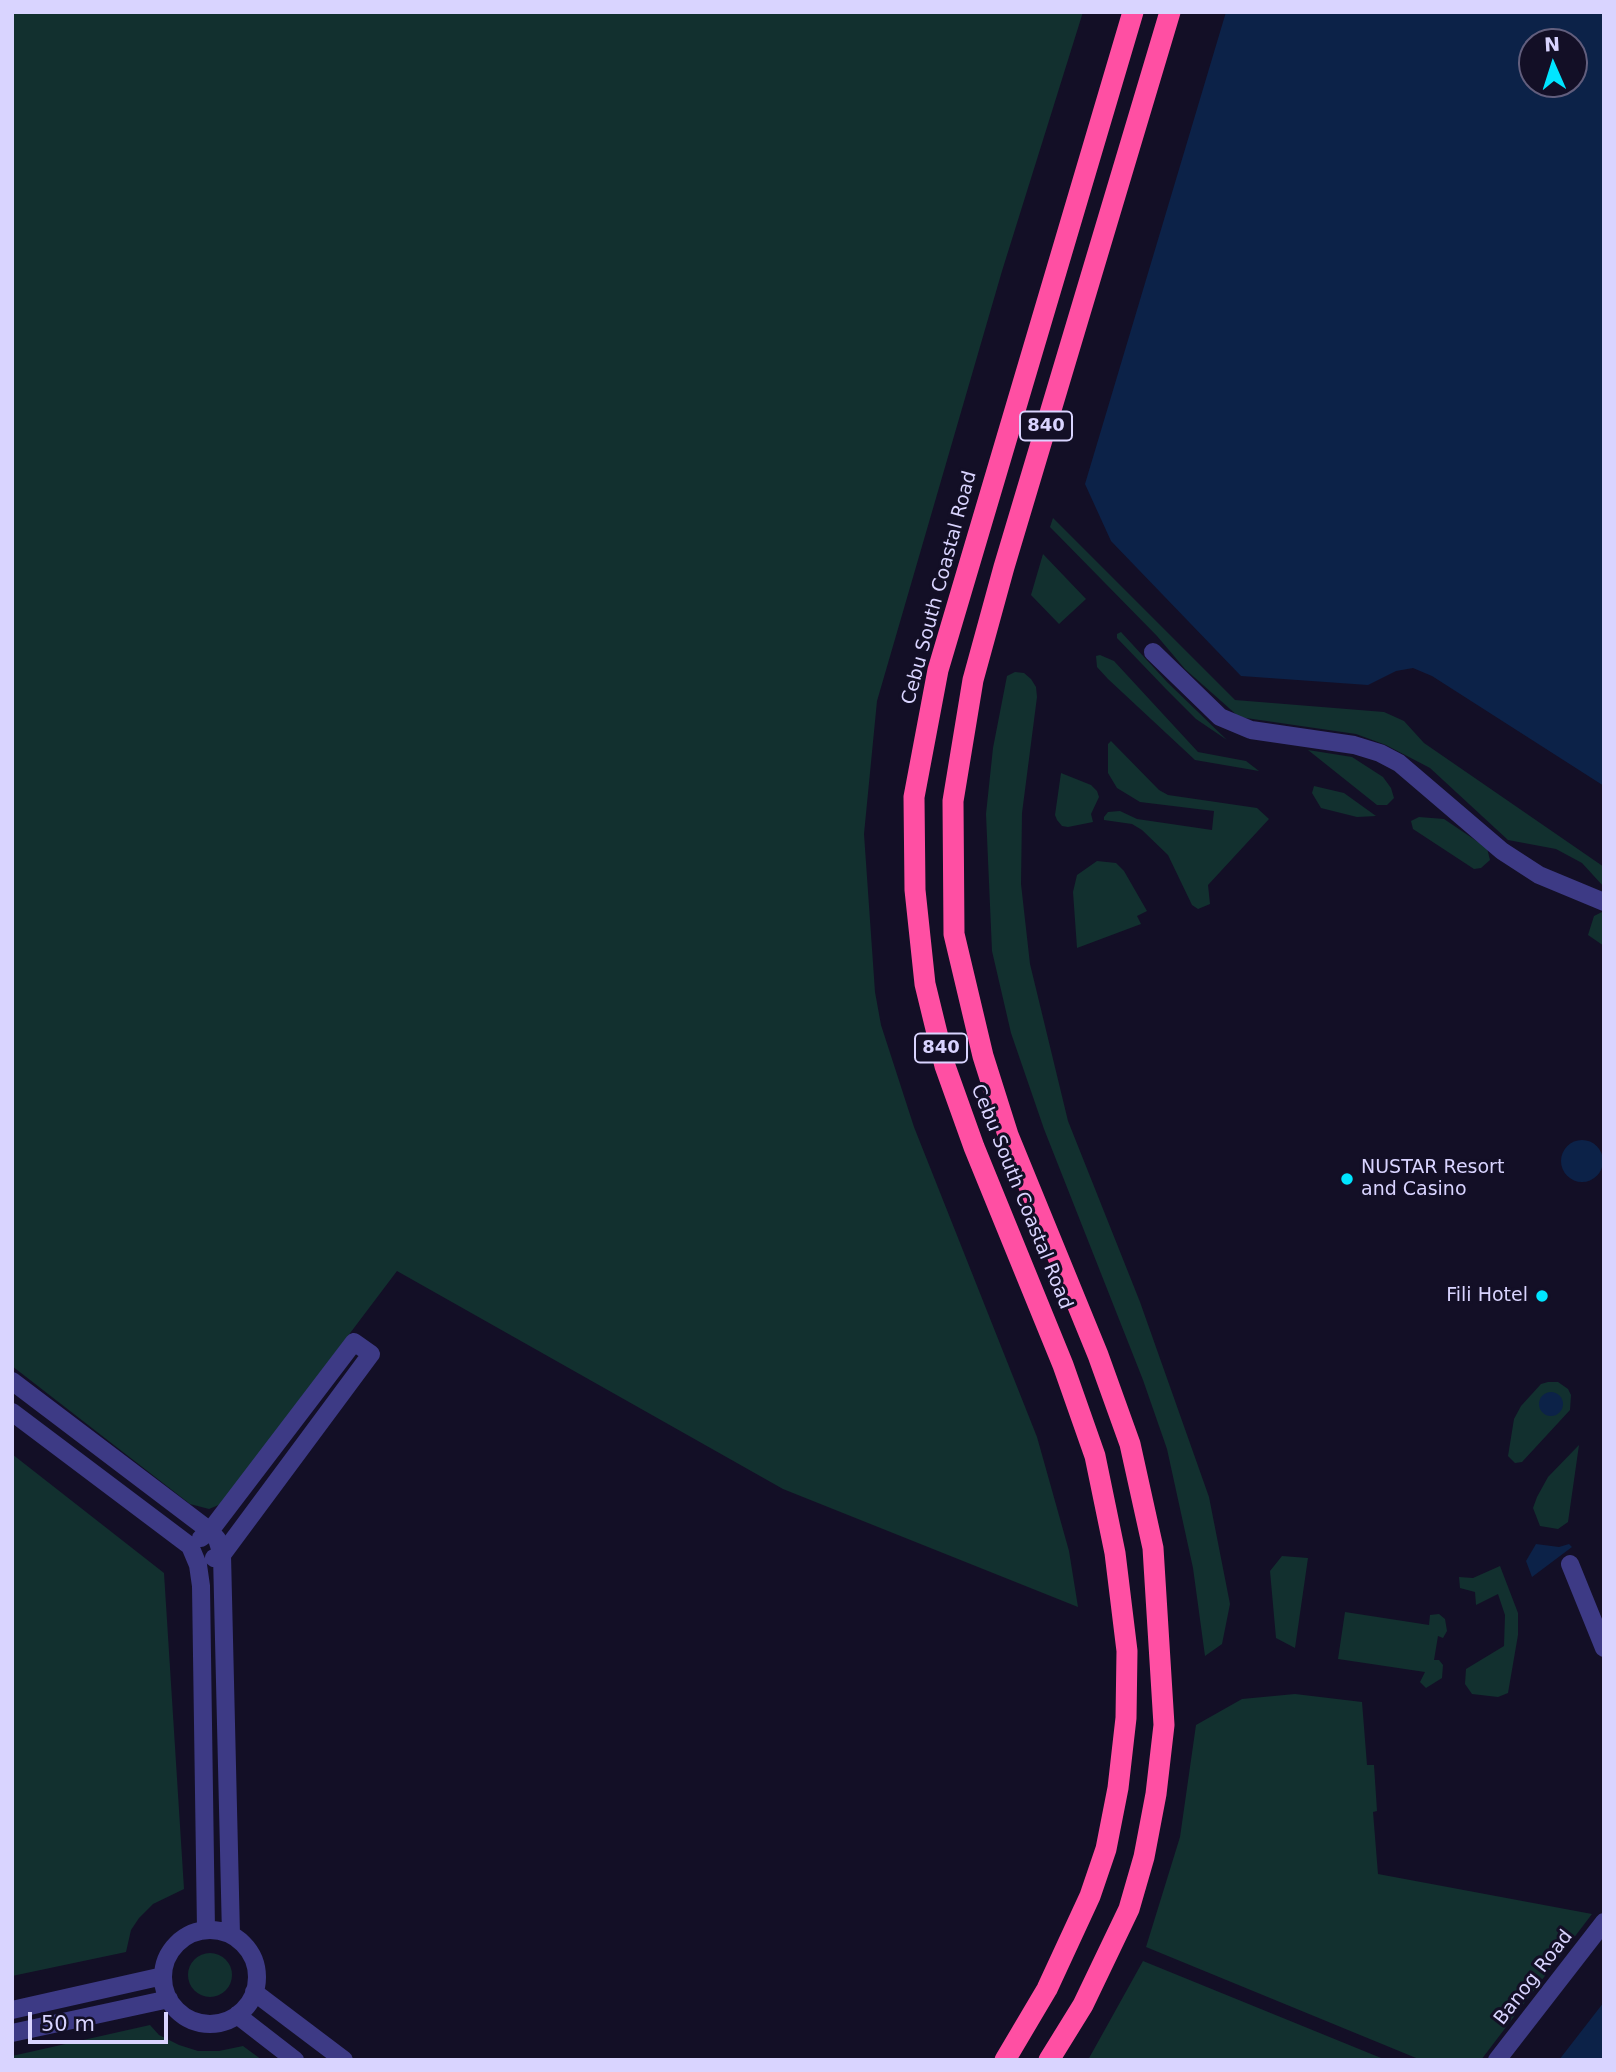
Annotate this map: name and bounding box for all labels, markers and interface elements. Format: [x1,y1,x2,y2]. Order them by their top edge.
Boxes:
north arrow [1518,28,1588,98]
text: N [1543,33,1561,55]
road number: 840 [1020,412,1072,440]
street label: Cebu South Coastal Road [898,469,982,707]
road number: 840 [915,1034,967,1063]
street label: Cebu South Coastal Road [965,1081,1077,1313]
place label: NUSTAR Resort and Casino [1361,1157,1504,1201]
marker: NUSTAR Resort and Casino [1339,1171,1355,1187]
place label: Fili Hotel [1446,1285,1528,1307]
marker: Fili Hotel [1534,1288,1550,1304]
street label: Banog Road [1490,1926,1578,2030]
scale bar [32,1998,172,2042]
text: 50 m [41,2012,95,2036]

